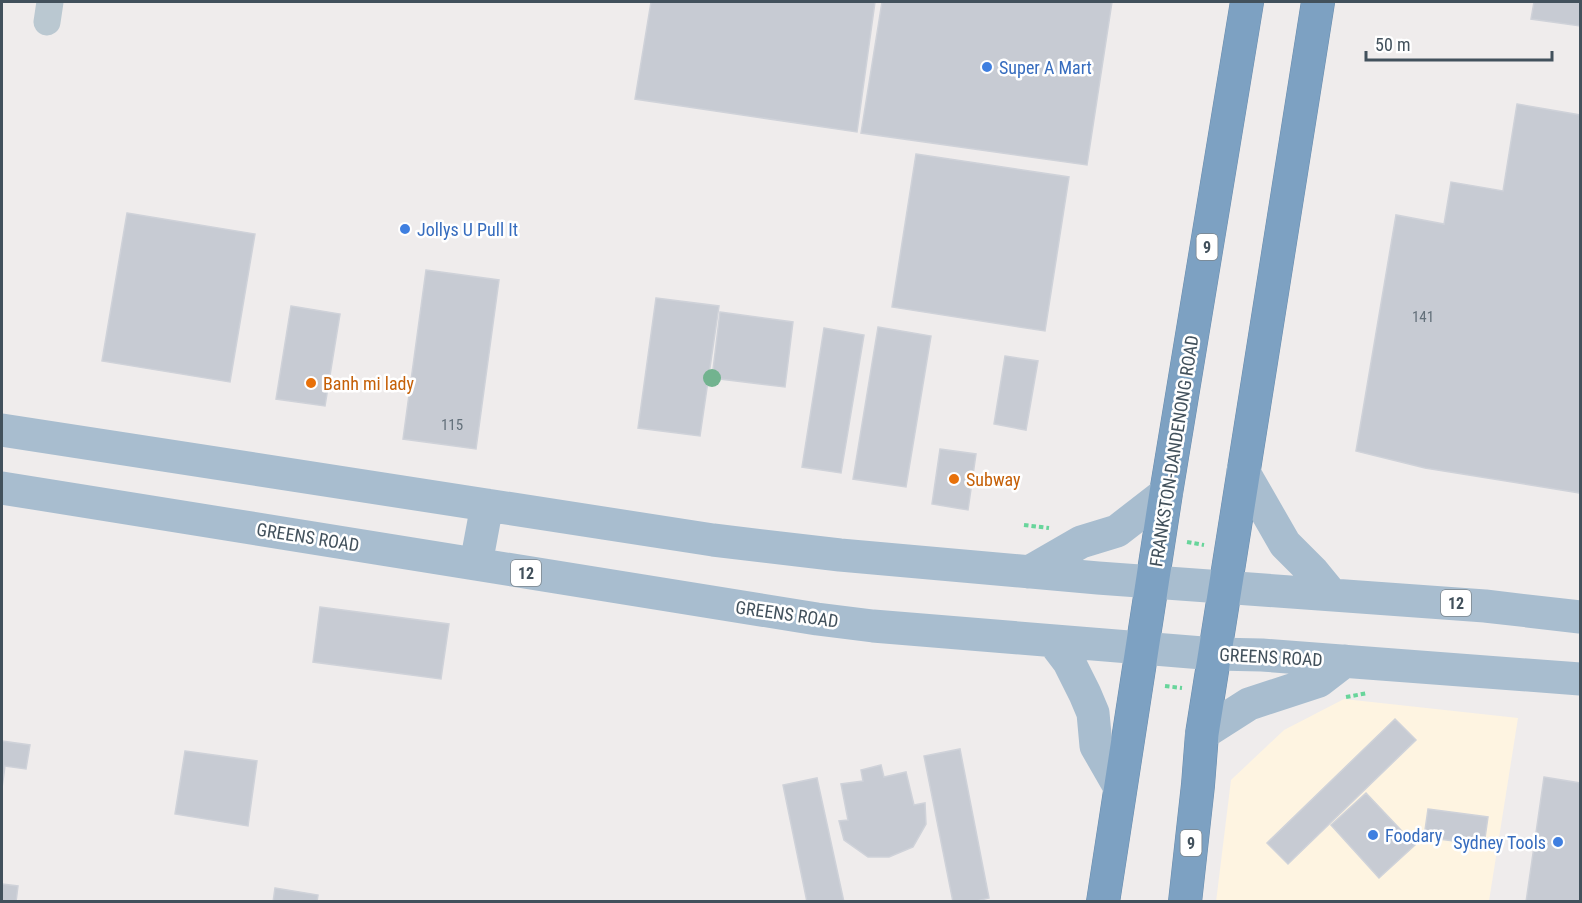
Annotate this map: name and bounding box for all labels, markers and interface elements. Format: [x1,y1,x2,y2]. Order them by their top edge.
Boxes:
scale bar [1366,24,1552,62]
text: 50 m [1375,34,1410,55]
place label: Super A Mart [999,57,1092,78]
marker: Super A Mart [980,60,994,74]
place label: Jollys U Pull It [417,219,518,240]
marker: Jollys U Pull It [398,222,412,236]
road number: 9 [1196,234,1218,260]
house number: 141 [1412,308,1434,326]
street label: FRANKSTON-DANDENONG ROAD [1145,334,1203,568]
place label: Banh mi lady [323,373,414,394]
marker: Banh mi lady [304,376,318,390]
house number: 115 [441,416,463,434]
place label: Subway [966,469,1021,490]
marker: Subway [947,472,961,486]
street label: GREENS ROAD [255,519,361,555]
road number: 12 [511,560,541,586]
road number: 12 [1441,590,1471,616]
street label: GREENS ROAD [734,596,840,632]
street label: GREENS ROAD [1219,644,1323,670]
place label: Foodary [1385,825,1443,846]
marker: Foodary [1366,828,1380,842]
road number: 9 [1180,830,1202,856]
place label: Sydney Tools [1453,832,1546,853]
marker: Sydney Tools [1551,835,1565,849]

